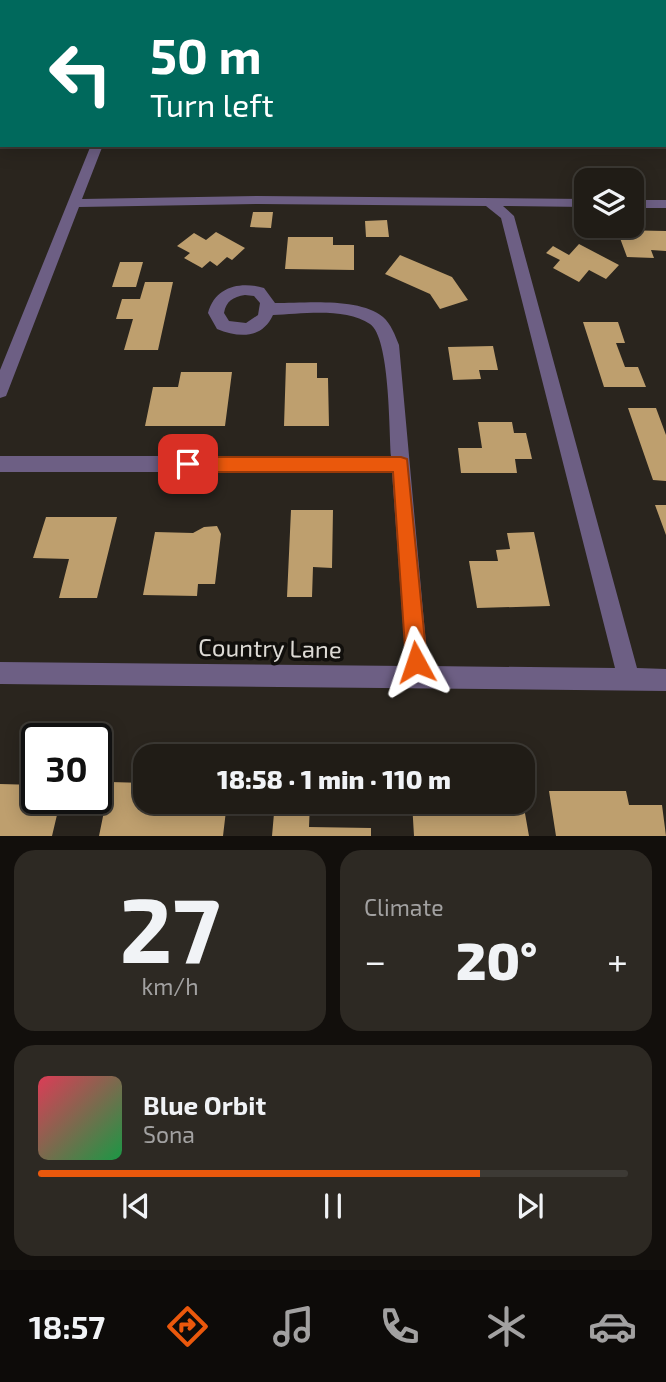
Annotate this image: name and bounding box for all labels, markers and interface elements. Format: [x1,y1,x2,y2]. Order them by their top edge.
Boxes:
text: 50 m [150,25,262,84]
icon: left [35,28,126,119]
text: Turn left [150,85,274,123]
map controls [574,168,644,238]
button: layers [574,168,644,238]
pin [158,434,218,494]
icon: arrive [169,445,207,483]
position arrow [379,625,453,699]
street label: Country Lane [198,632,342,663]
speed limit sign: 30 [21,723,112,814]
text: 18:58 · 1 min · 110 m [217,763,451,794]
text: 27 [120,872,220,981]
text: Climate [364,893,444,921]
text: 20° [456,928,537,990]
text: − [364,937,386,983]
text: + [607,937,628,983]
text: km/h [141,972,199,1000]
text: Blue Orbit [143,1089,266,1120]
text: Sona [143,1120,195,1148]
icon: previous [117,1187,155,1225]
icon: pause [314,1187,352,1225]
icon: next [511,1187,549,1225]
icon: directions [163,1302,212,1351]
icon: music [269,1302,318,1351]
icon: phone [375,1302,424,1351]
icon: climate [482,1302,531,1351]
icon: car [588,1302,637,1351]
text: 18:57 [29,1307,105,1345]

